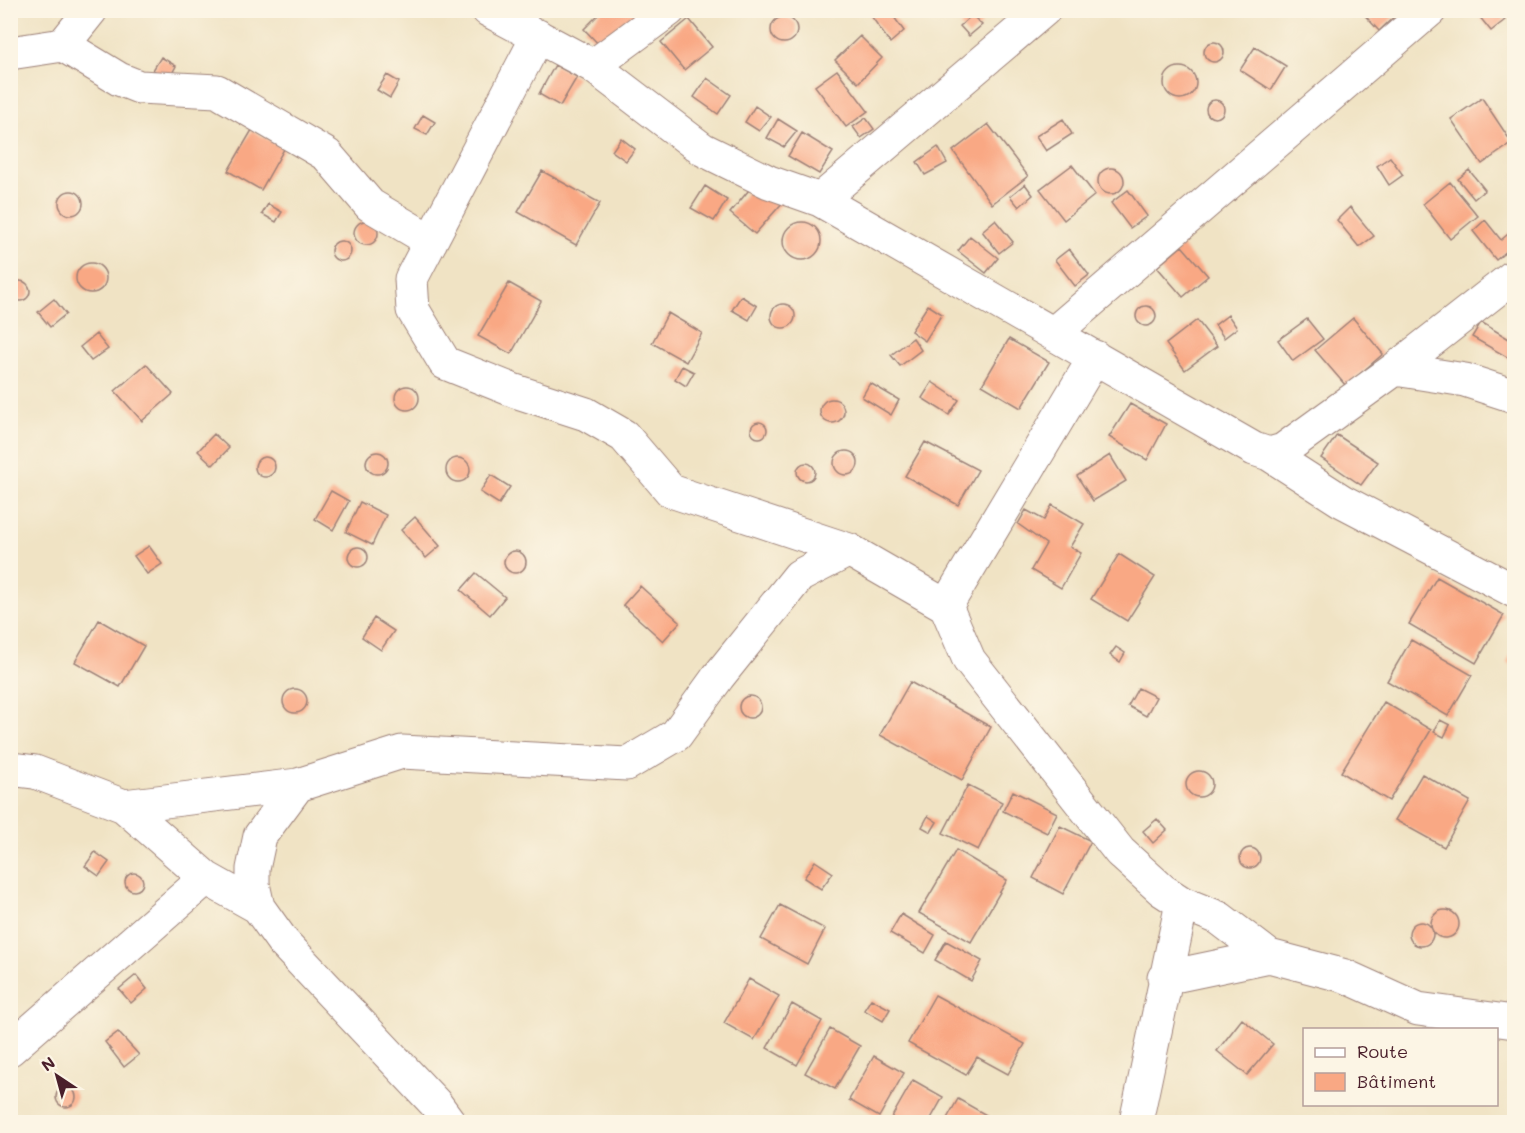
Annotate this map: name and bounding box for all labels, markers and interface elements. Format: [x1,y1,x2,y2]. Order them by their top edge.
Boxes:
legend [1303,1028,1498,1106]
text: Route [1357,1039,1408,1063]
north arrow [27,1046,87,1106]
text: N [37,1051,59,1076]
text: Bâtiment [1357,1069,1436,1093]

